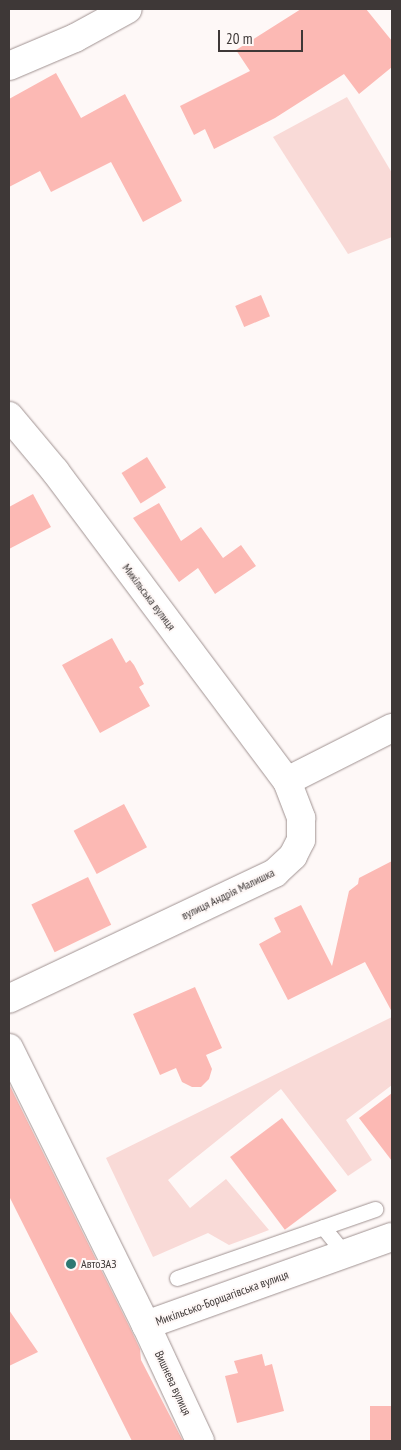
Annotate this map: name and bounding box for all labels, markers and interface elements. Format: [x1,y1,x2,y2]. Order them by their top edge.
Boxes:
scale bar [221,20,306,52]
text: 20 m [226,29,252,48]
street label: Микільська вулиця [119,561,179,633]
street label: вулиця Андрія Малишка [179,865,277,923]
place label: АвтоЗАЗ [81,1257,116,1271]
marker: АвтоЗАЗ [65,1258,77,1270]
street label: Микільсько-Борщагівська вулиця [154,1267,290,1329]
street label: Вишнева вулиця [152,1348,194,1418]

